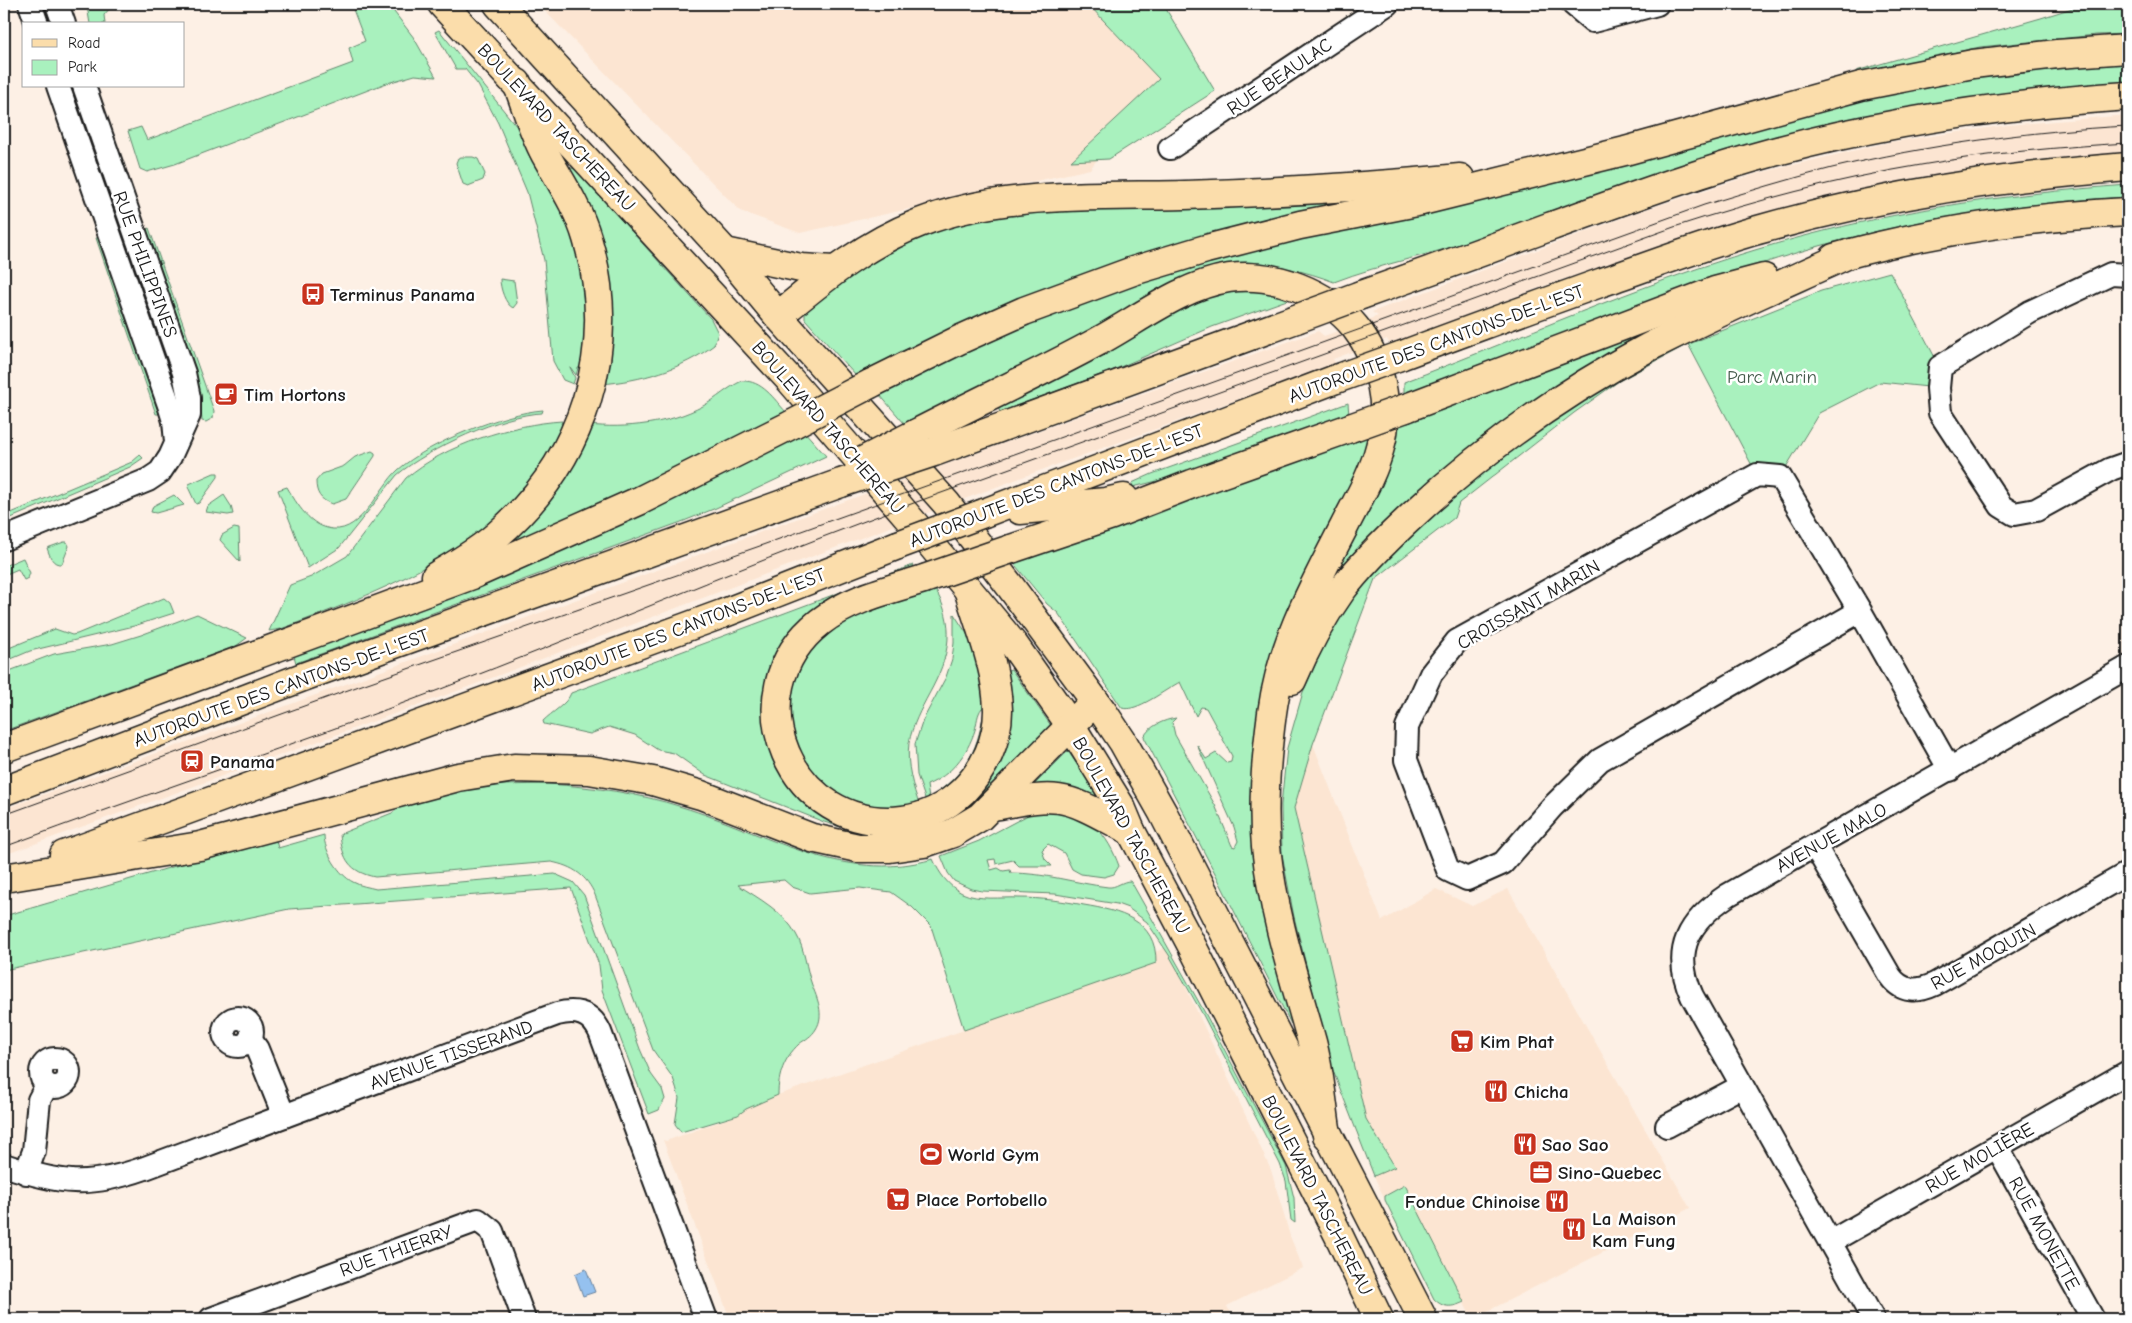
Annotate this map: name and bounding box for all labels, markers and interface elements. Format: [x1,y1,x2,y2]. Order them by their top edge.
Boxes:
legend [22,22,185,88]
street label: RUE BEAULAC [1223,33,1336,120]
text: Road [68,34,100,52]
street label: BOULEVARD TASCHEREAU [473,39,640,216]
text: Park [68,58,97,76]
street label: RUE PHILIPPINES [108,188,182,341]
street label: AUTOROUTE DES CANTONS-DE-L'EST [1286,280,1587,408]
bus stop icon: Terminus Panama [300,281,326,307]
place label: Terminus Panama [330,284,475,306]
street label: BOULEVARD TASCHEREAU [747,337,909,518]
park label: Parc Marin [1727,366,1817,388]
cafe icon: Tim Hortons [213,381,239,407]
place label: Tim Hortons [244,384,346,406]
street label: AUTOROUTE DES CANTONS-DE-L'EST [906,420,1206,552]
street label: CROISSANT MARIN [1453,555,1604,655]
street label: AUTOROUTE DES CANTONS-DE-L'EST [528,564,828,696]
street label: AUTOROUTE DES CANTONS-DE-L'EST [131,624,432,752]
street label: BOULEVARD TASCHEREAU [1068,733,1194,938]
station icon: Panama [179,748,205,774]
place label: Panama [210,751,275,773]
street label: AVENUE MALO [1772,798,1891,877]
street label: RUE MOQUIN [1927,919,2040,995]
street label: AVENUE TISSERAND [367,1015,536,1095]
supermarket icon: Kim Phat [1449,1028,1475,1054]
place label: Kim Phat [1480,1031,1554,1053]
restaurant icon: Chicha [1483,1078,1509,1104]
place label: Chicha [1514,1081,1569,1103]
street label: BOULEVARD TASCHEREAU [1257,1092,1377,1299]
street label: RUE MOLIÈRE [1921,1118,2038,1198]
restaurant icon: Sao Sao [1512,1131,1538,1157]
place label: Sao Sao [1542,1134,1609,1156]
sports icon: World Gym [918,1141,944,1167]
place label: World Gym [948,1144,1039,1166]
office icon: Sino-Quebec [1528,1159,1554,1185]
place label: Sino-Quebec [1558,1162,1662,1184]
street label: RUE MONETTE [2004,1173,2084,1294]
supermarket icon: Place Portobello [885,1186,911,1212]
restaurant icon: Fondue Chinoise [1544,1188,1570,1214]
place label: Place Portobello [916,1189,1048,1211]
place label: Fondue Chinoise [1405,1191,1540,1213]
place label: La Maison Kam Fung [1592,1208,1676,1252]
restaurant icon: La Maison Kam Fung [1561,1216,1587,1242]
street label: RUE THIERRY [337,1220,457,1282]

